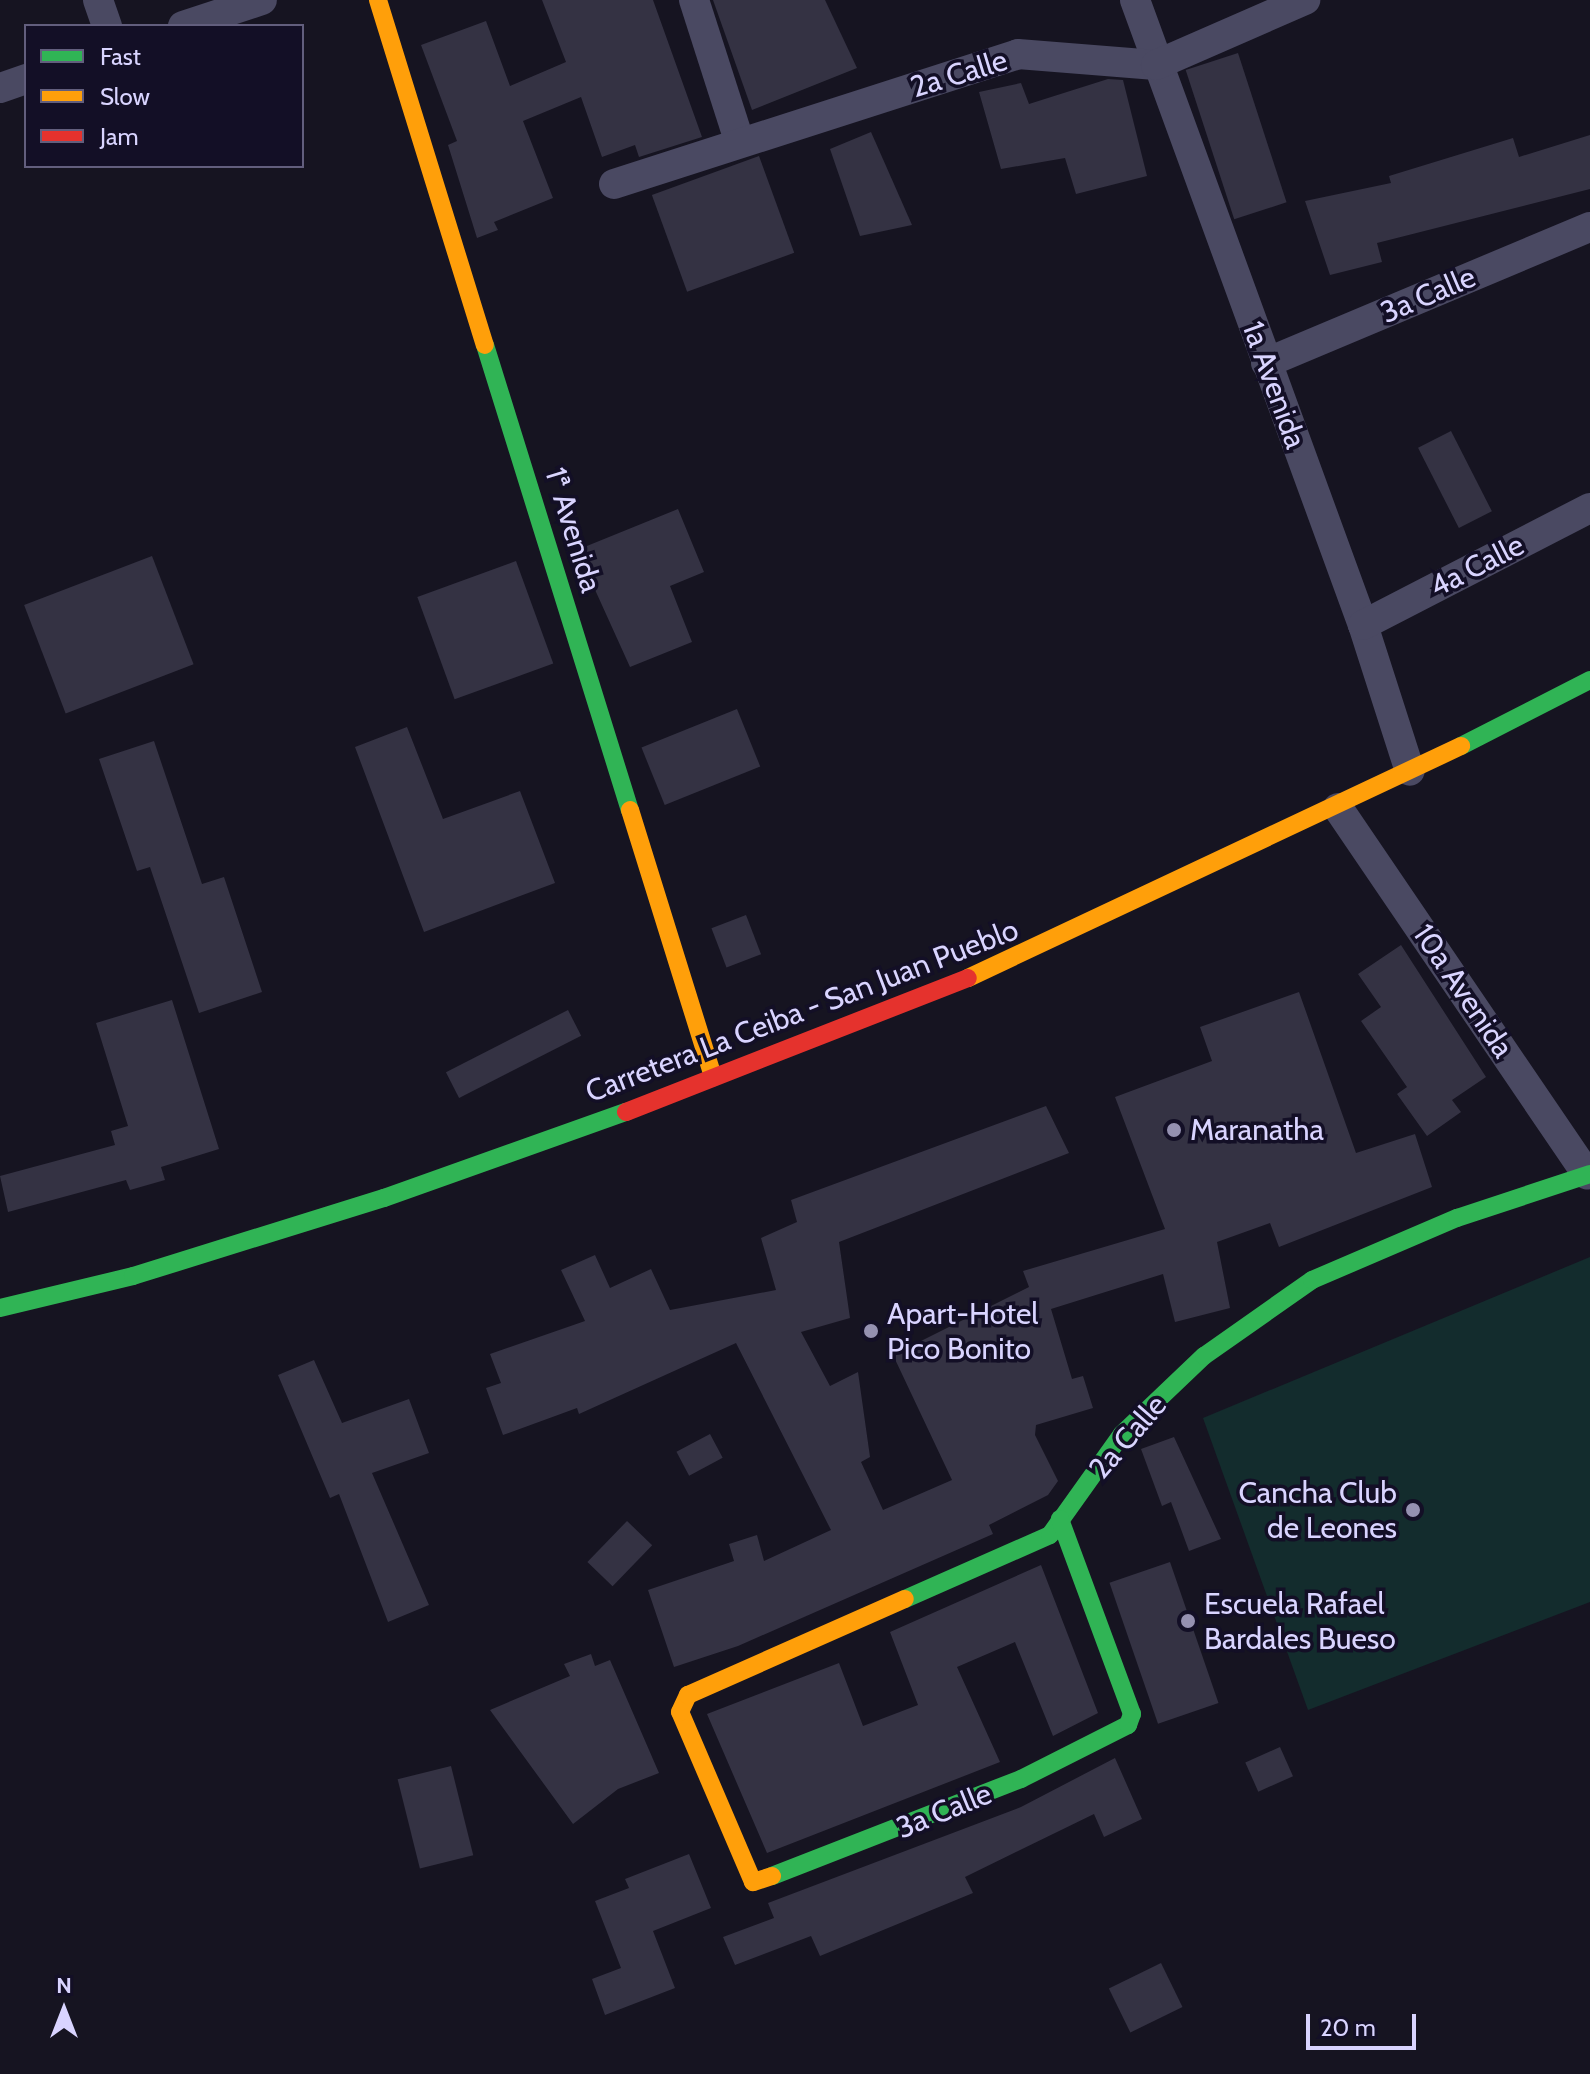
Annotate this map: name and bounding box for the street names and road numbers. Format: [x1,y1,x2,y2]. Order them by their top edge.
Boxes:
street label: 2a Calle [906,42,1012,106]
street label: 3a Calle [1375,259,1481,331]
street label: 1a Avenida [1234,317,1314,453]
street label: 1ª Avenida [537,463,609,597]
street label: 4a Calle [1424,527,1530,605]
street label: Carretera La Ceiba - San Juan Pueblo [581,912,1023,1110]
street label: 10a Avenida [1405,917,1521,1065]
street label: 2a Calle [1082,1388,1174,1486]
street label: 3a Calle [891,1776,997,1846]

